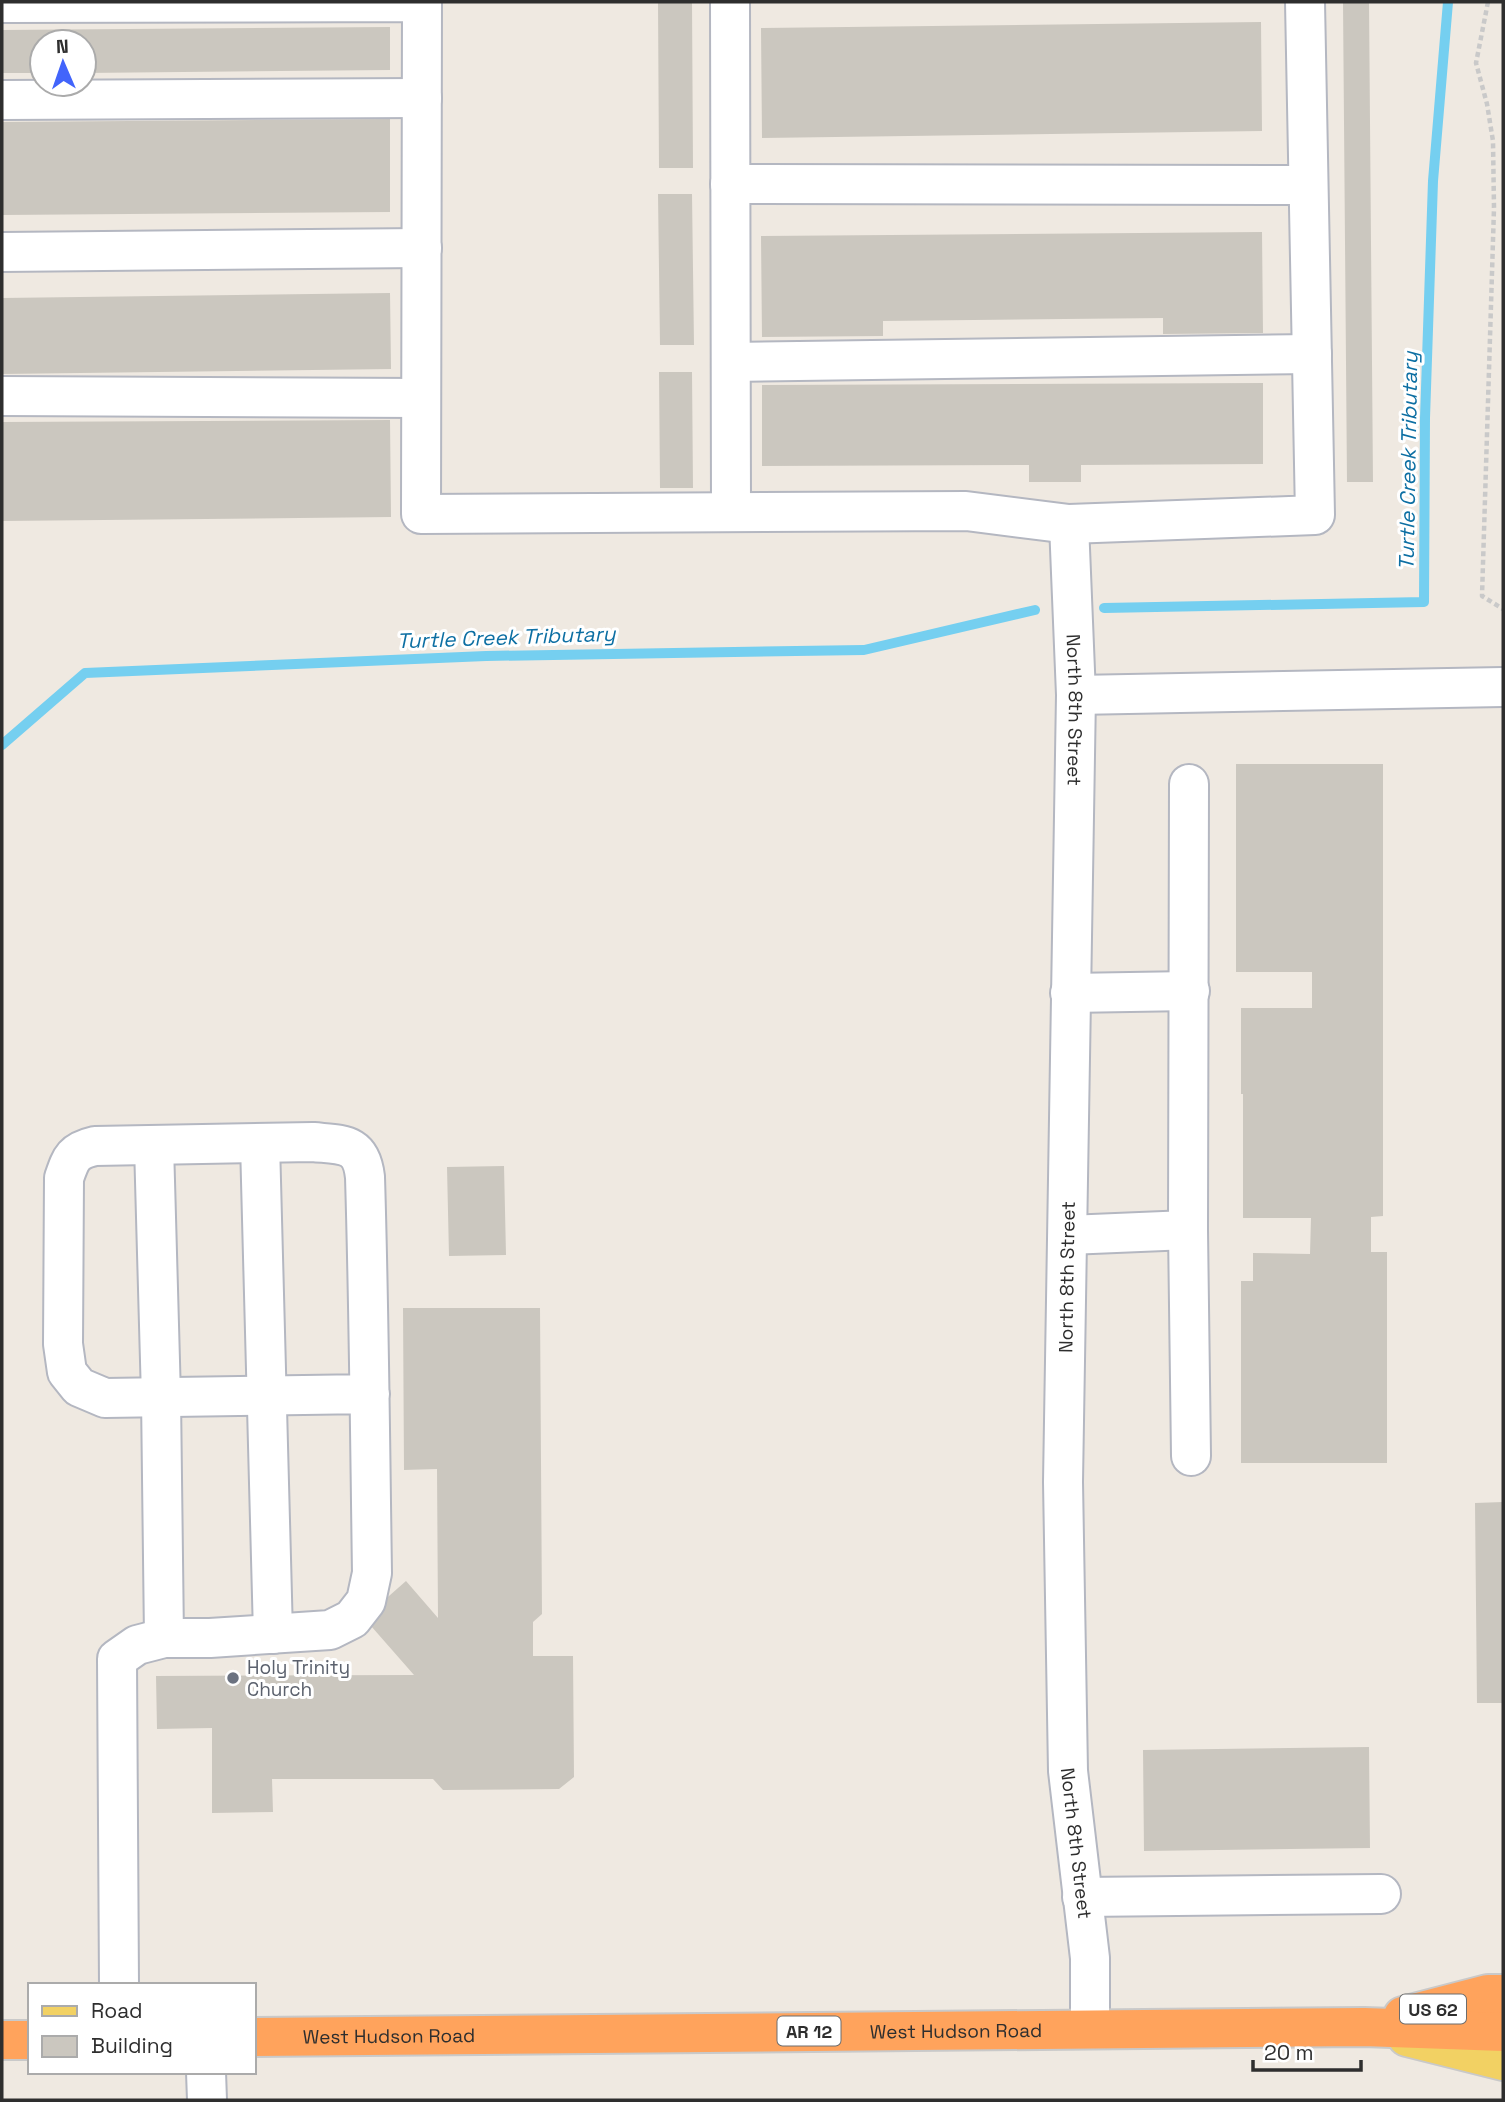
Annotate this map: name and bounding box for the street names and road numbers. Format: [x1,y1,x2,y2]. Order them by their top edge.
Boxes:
street label: North 8th Street [1061,633,1089,786]
street label: North 8th Street [1053,1201,1081,1353]
street label: North 8th Street [1055,1766,1098,1920]
road number: US 62 [1400,1994,1466,2024]
road number: AR 12 [778,2017,840,2046]
street label: West Hudson Road [870,2017,1042,2044]
street label: West Hudson Road [303,2023,475,2049]

